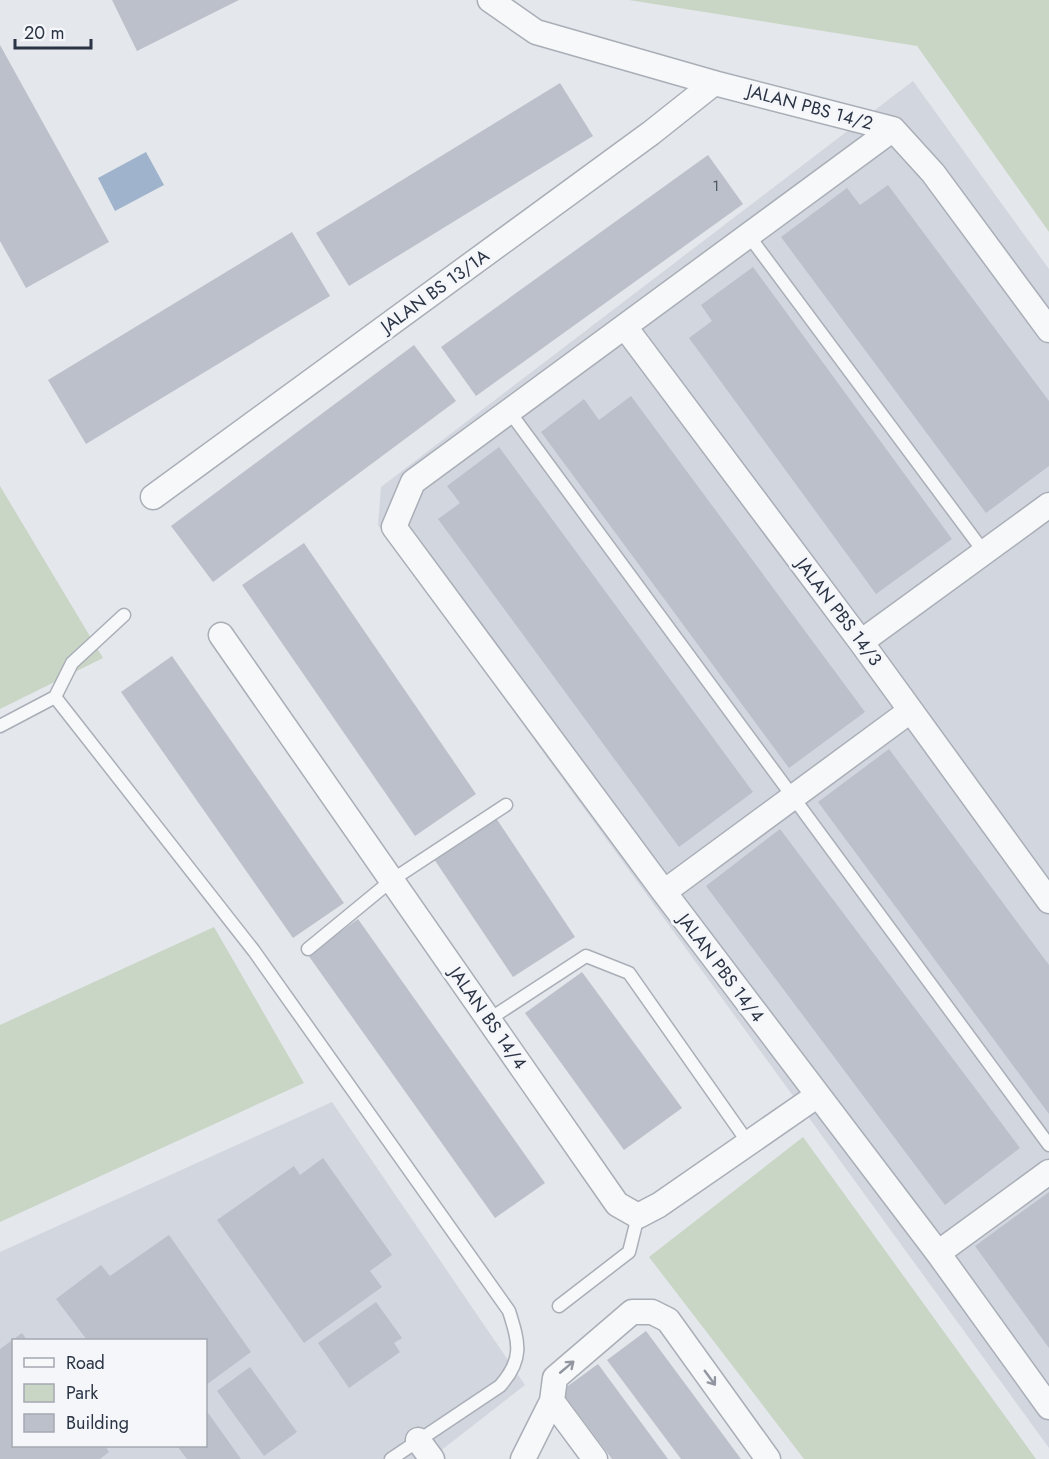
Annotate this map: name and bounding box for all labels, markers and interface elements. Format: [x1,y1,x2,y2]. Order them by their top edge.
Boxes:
scale bar [15,12,92,50]
text: 20 m [24,20,64,46]
street label: JALAN PBS 14/2 [742,77,876,136]
house number: 1 [713,175,719,197]
street label: JALAN BS 13/1A [374,243,495,340]
street label: JALAN PBS 14/3 [789,551,888,671]
street label: JALAN PBS 14/4 [670,907,770,1028]
street label: JALAN BS 14/4 [442,960,533,1075]
legend [12,1339,207,1447]
text: Road [66,1350,105,1376]
one-way arrow [559,1360,574,1374]
one-way arrow [704,1370,716,1386]
text: Park [66,1380,98,1406]
text: Building [66,1410,129,1436]

